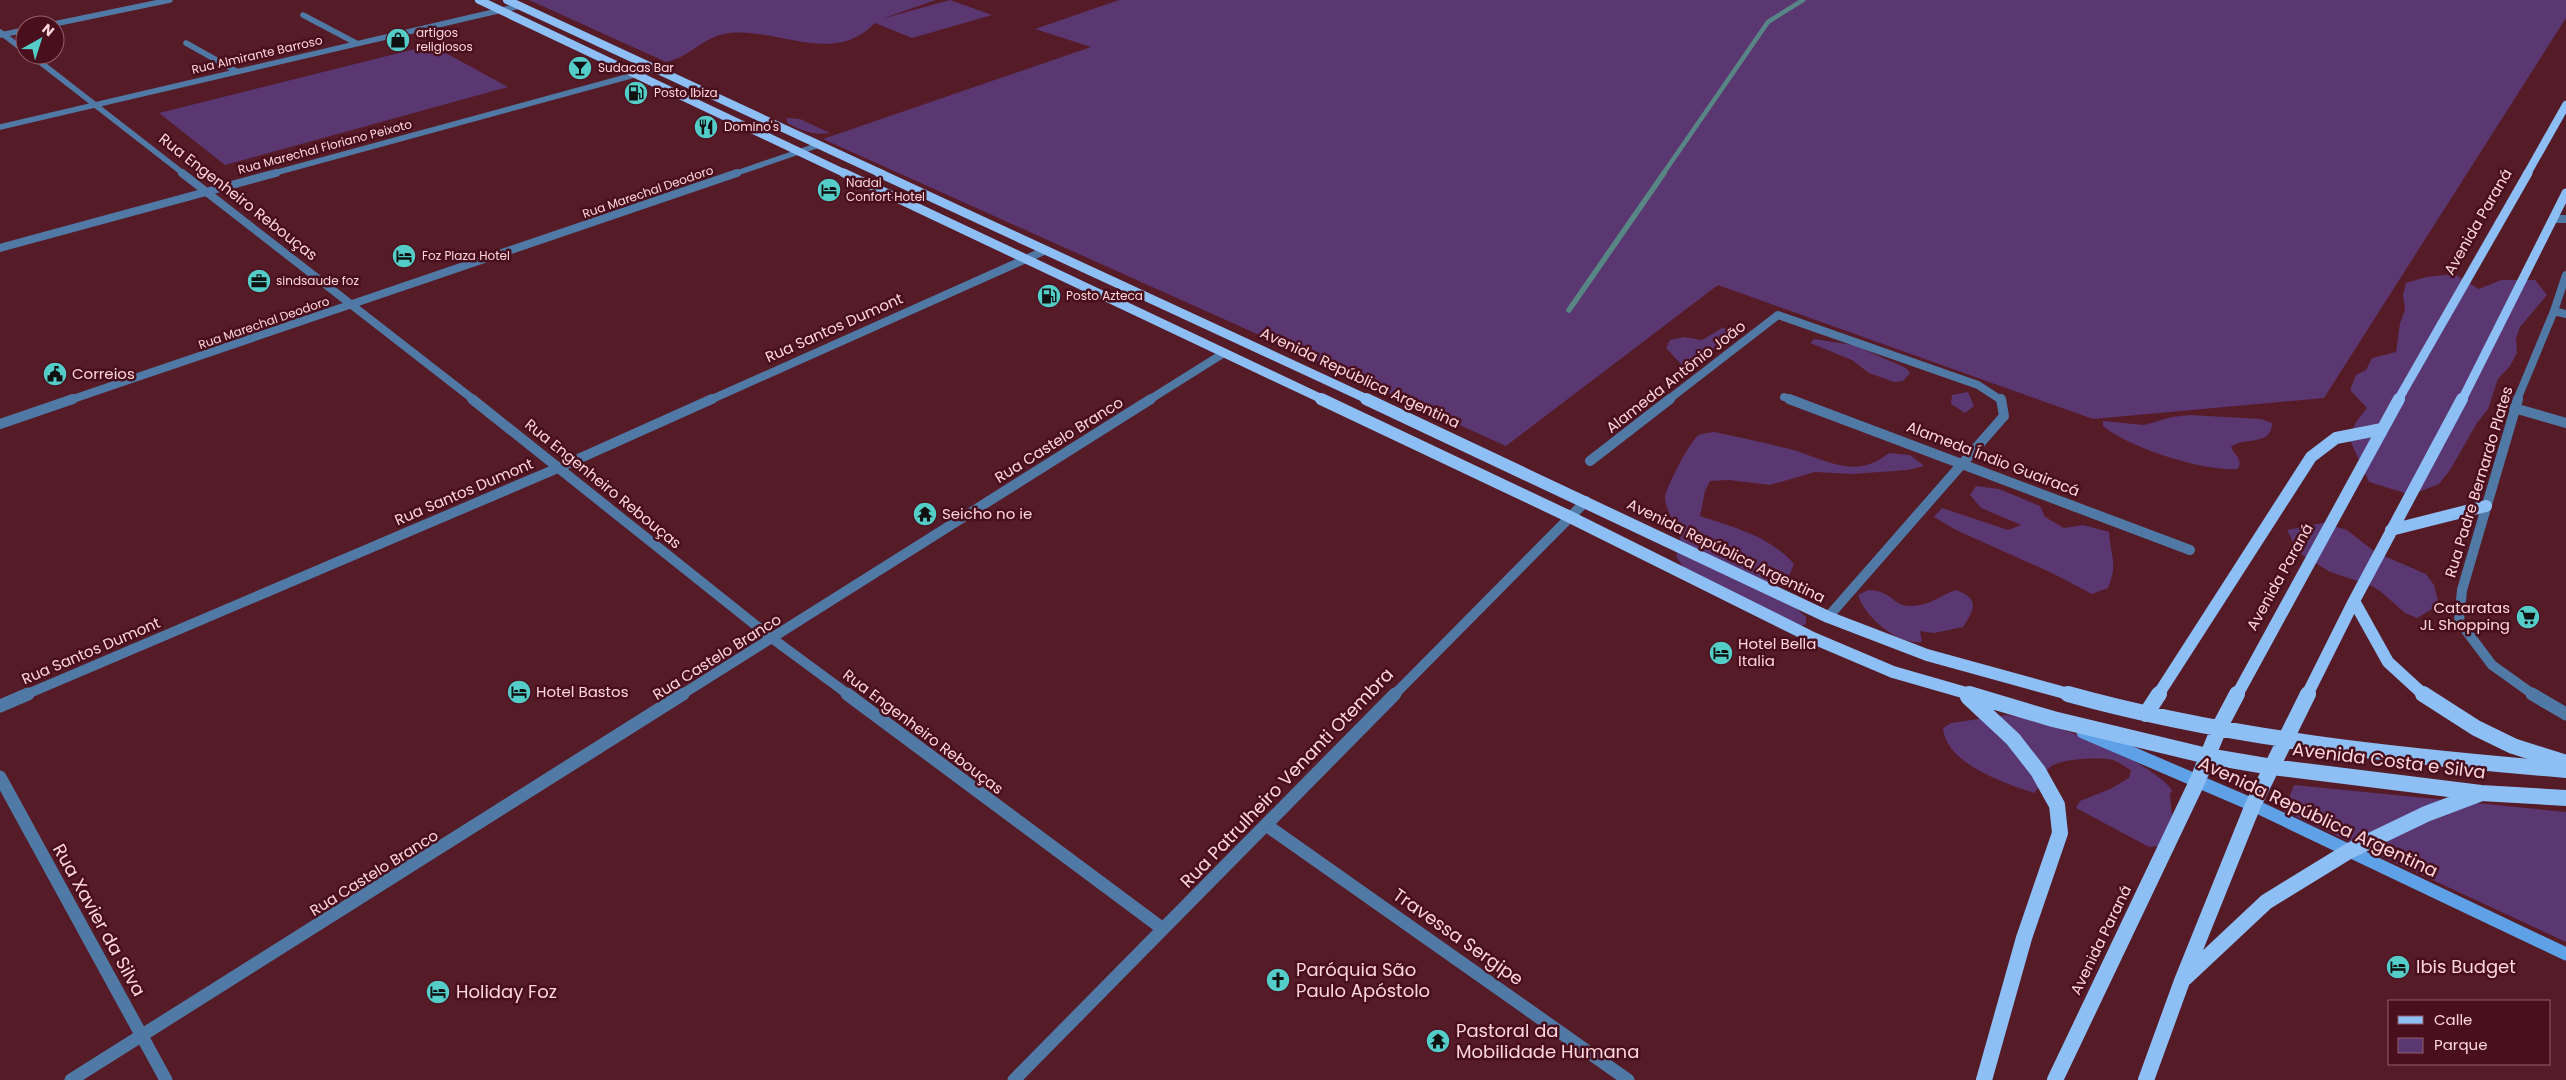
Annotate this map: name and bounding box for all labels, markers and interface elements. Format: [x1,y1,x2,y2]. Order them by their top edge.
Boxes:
north arrow [15,15,65,65]
text: N [38,19,59,41]
place label: artigos religiosos [416,24,473,55]
shop icon: artigos religiosos [385,27,411,53]
street label: Rua Almirante Barroso [190,31,324,78]
bar icon: Sudacas Bar [567,55,593,81]
place label: Sudacas Bar [598,59,674,76]
fuel station icon: Posto Ibiza [623,80,649,106]
place label: Posto Ibiza [654,84,718,101]
restaurant icon: Domino's [693,114,719,140]
street label: Rua Marechal Floriano Peixoto [236,115,414,178]
place label: Domino's [724,118,779,135]
street label: Rua Engenheiro Rebouças [155,128,322,265]
street label: Rua Marechal Deodoro [580,161,716,222]
street label: Avenida Paraná [2439,165,2517,279]
place label: Nadai Confort Hotel [846,174,925,205]
hotel icon: Nadai Confort Hotel [816,177,842,203]
hotel icon: Foz Plaza Hotel [391,243,417,269]
place label: Foz Plaza Hotel [422,247,510,264]
office icon: sindsaude foz [246,268,272,294]
place label: sindsaude foz [276,272,359,289]
fuel station icon: Posto Azteca [1036,283,1062,309]
place label: Posto Azteca [1066,287,1143,304]
street label: Rua Santos Dumont [762,288,906,367]
street label: Rua Marechal Deodoro [196,292,332,353]
street label: Alameda Antônio João [1601,315,1750,438]
street label: Avenida República Argentina [1257,322,1463,433]
public building icon: Correios [42,361,68,387]
place label: Correios [72,363,135,384]
street label: Rua Padre Bernardo Plates [2439,383,2518,580]
street label: Rua Castelo Branco [991,392,1127,488]
street label: Rua Engenheiro Rebouças [521,414,686,553]
street label: Alameda Índio Guairacá [1904,416,2083,501]
street label: Rua Santos Dumont [391,453,536,530]
street label: Avenida República Argentina [1624,493,1829,608]
temple icon: Seicho no ie [912,501,938,527]
place label: Seicho no ie [942,503,1032,524]
street label: Avenida Paraná [2241,519,2318,634]
place label: Cataratas JL Shopping [2420,597,2510,635]
supermarket icon: Cataratas JL Shopping [2515,604,2541,630]
street label: Rua Castelo Branco [649,609,785,705]
street label: Rua Santos Dumont [18,612,163,689]
place label: Hotel Bella Italia [1738,633,1816,671]
hotel icon: Hotel Bella Italia [1708,640,1734,666]
street label: Rua Patrulheiro Venanti Otembra [1174,662,1399,893]
street label: Rua Engenheiro Rebouças [839,664,1008,799]
hotel icon: Hotel Bastos [506,679,532,705]
place label: Hotel Bastos [536,681,629,702]
street label: Avenida Costa e Silva [2291,736,2487,785]
street label: Avenida República Argentina [2194,750,2442,883]
street label: Rua Castelo Branco [306,825,442,921]
street label: Rua Xavier da Silva [47,839,152,1001]
street label: Avenida Paraná [2065,881,2136,998]
street label: Travessa Sergipe [1388,882,1529,991]
hotel icon: Ibis Budget [2385,954,2411,980]
place label: Ibis Budget [2416,954,2516,979]
place label: Paróquia São Paulo Apóstolo [1296,957,1430,1003]
church icon: Paróquia São Paulo Apóstolo [1265,967,1291,993]
hotel icon: Holiday Foz [425,979,451,1005]
place label: Holiday Foz [456,979,557,1004]
legend [2388,1000,2551,1065]
text: Calle [2434,1009,2472,1030]
place label: Pastoral da Mobilidade Humana [1456,1018,1639,1064]
temple icon: Pastoral da Mobilidade Humana [1425,1028,1451,1054]
text: Parque [2434,1034,2487,1055]

